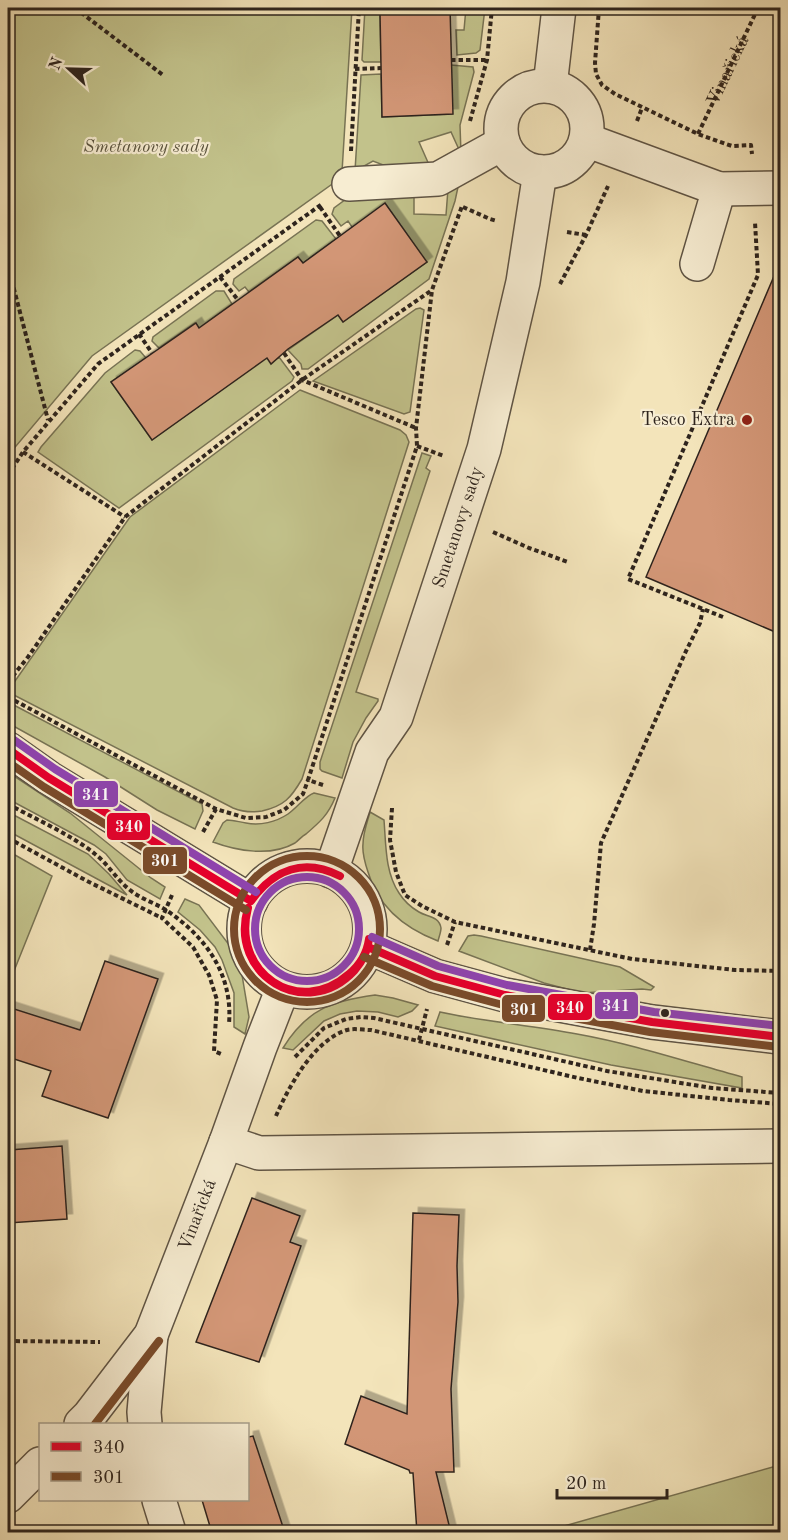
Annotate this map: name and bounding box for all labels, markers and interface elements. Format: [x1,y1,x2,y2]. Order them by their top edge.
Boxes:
street label: Vinařická [704,33,752,109]
north arrow [39,39,99,99]
text: N [47,55,67,73]
park label: Smetanovy sady [83,138,210,156]
place label: Tesco Extra [641,411,735,429]
marker: Tesco Extra [740,413,754,427]
street label: Smetanovy sady [430,464,487,590]
line badge: 341 [73,780,119,808]
text: 341 [82,788,110,804]
line badge: 340 [106,812,151,841]
text: 340 [115,820,143,836]
line badge: 301 [142,846,188,875]
text: 301 [151,854,179,870]
line badge: 341 [594,991,639,1020]
line badge: 340 [547,993,593,1021]
line badge: 301 [501,994,546,1023]
text: 341 [602,999,630,1015]
text: 340 [556,1001,584,1017]
text: 301 [510,1003,538,1019]
unlabelled marker [659,1007,671,1019]
street label: Vinařická [176,1177,220,1253]
legend [39,1423,249,1501]
text: 340 [93,1439,124,1457]
scale bar [557,1462,666,1500]
text: 301 [93,1469,124,1487]
text: 20 m [566,1475,606,1493]

